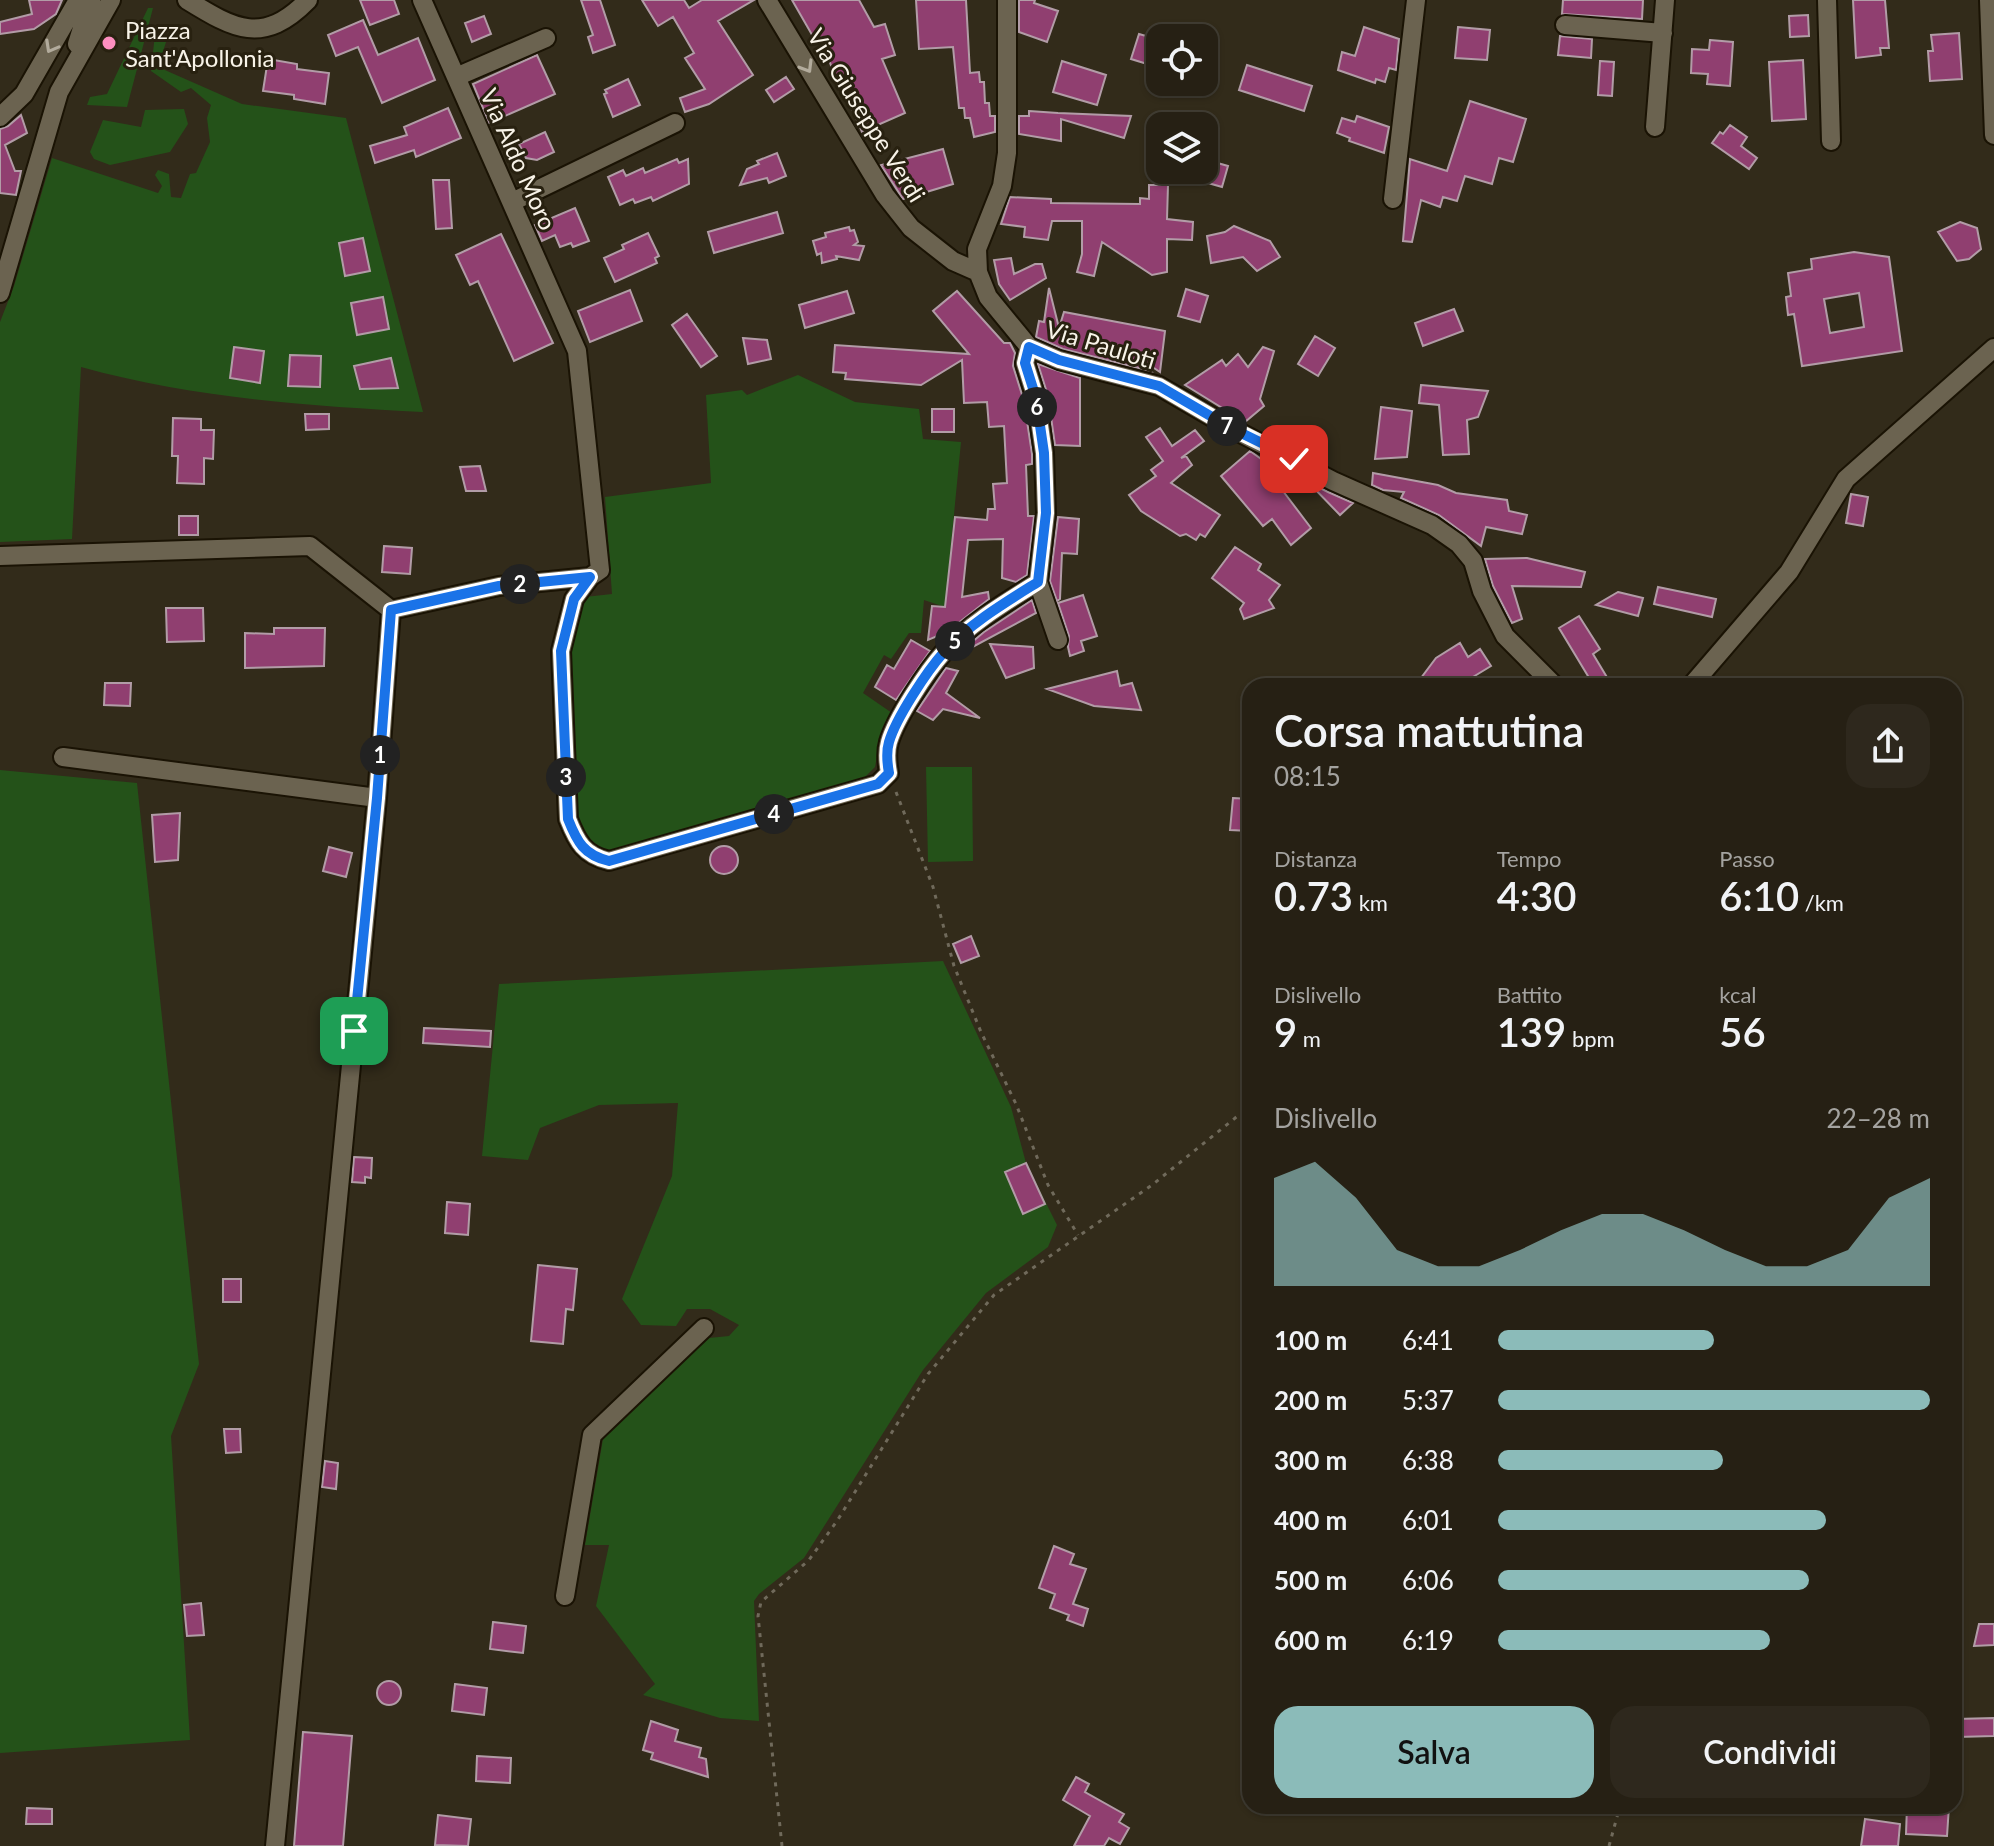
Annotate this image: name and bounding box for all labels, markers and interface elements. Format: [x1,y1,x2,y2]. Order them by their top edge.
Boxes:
place label: Piazza Sant'Apollonia [125,15,274,72]
street label: Via Giuseppe Verdi [802,23,932,207]
map controls [1146,24,1218,184]
button: locate [1146,24,1218,96]
marker: Piazza Sant'Apollonia [100,34,118,52]
one-way arrow [45,38,61,53]
one-way arrow [797,58,813,73]
street label: Via Aldo Moro [475,84,563,234]
button: layers [1146,112,1218,184]
street label: Via Pauloti [1043,314,1159,374]
pin: 6 [1017,387,1057,427]
text: 6 [1031,393,1043,420]
pin: 7 [1207,406,1247,446]
text: 7 [1221,412,1233,439]
pin [1260,425,1328,493]
icon: check [1272,437,1316,481]
pin: 2 [500,564,540,604]
text: 2 [514,570,526,597]
pin: 5 [935,621,975,661]
text: 5 [949,627,961,654]
text: Corsa mattutina [1274,704,1584,756]
button: share [1846,704,1930,788]
pin: 1 [360,735,400,775]
text: 1 [374,741,386,768]
pin: 3 [546,757,586,797]
text: 08:15 [1274,760,1341,792]
text: 3 [560,763,572,790]
pin: 4 [754,794,794,834]
text: 4 [768,800,780,827]
text: Distanza [1274,845,1357,872]
text: Tempo [1497,845,1561,872]
text: Passo [1719,845,1775,872]
text: 0.73 [1274,872,1353,920]
text: 4:30 [1497,872,1576,920]
text: 6:10 [1719,872,1799,920]
text: km [1353,889,1388,916]
text: /km [1799,889,1844,916]
text: Dislivello [1274,981,1361,1008]
text: Battito [1497,981,1562,1008]
text: kcal [1719,981,1757,1008]
pin [320,997,388,1065]
text: 9 [1274,1008,1297,1056]
text: 139 [1497,1008,1566,1056]
text: 56 [1719,1008,1766,1056]
icon: arrive [332,1009,376,1053]
text: m [1297,1025,1321,1052]
text: bpm [1566,1025,1615,1052]
text: Dislivello [1274,1102,1377,1134]
text: 22–28 m [1827,1102,1930,1134]
text: 100 m [1274,1324,1347,1356]
text: 6:41 [1402,1324,1454,1356]
text: 200 m [1274,1384,1347,1416]
text: 5:37 [1402,1384,1454,1416]
text: 300 m [1274,1444,1347,1476]
text: 6:38 [1402,1444,1454,1476]
text: 400 m [1274,1504,1347,1536]
text: 6:01 [1402,1504,1454,1536]
text: 500 m [1274,1564,1347,1596]
text: 6:06 [1402,1564,1454,1596]
text: 600 m [1274,1624,1347,1656]
text: 6:19 [1402,1624,1454,1656]
button: Salva [1274,1706,1594,1798]
button: Condividi [1610,1706,1930,1798]

